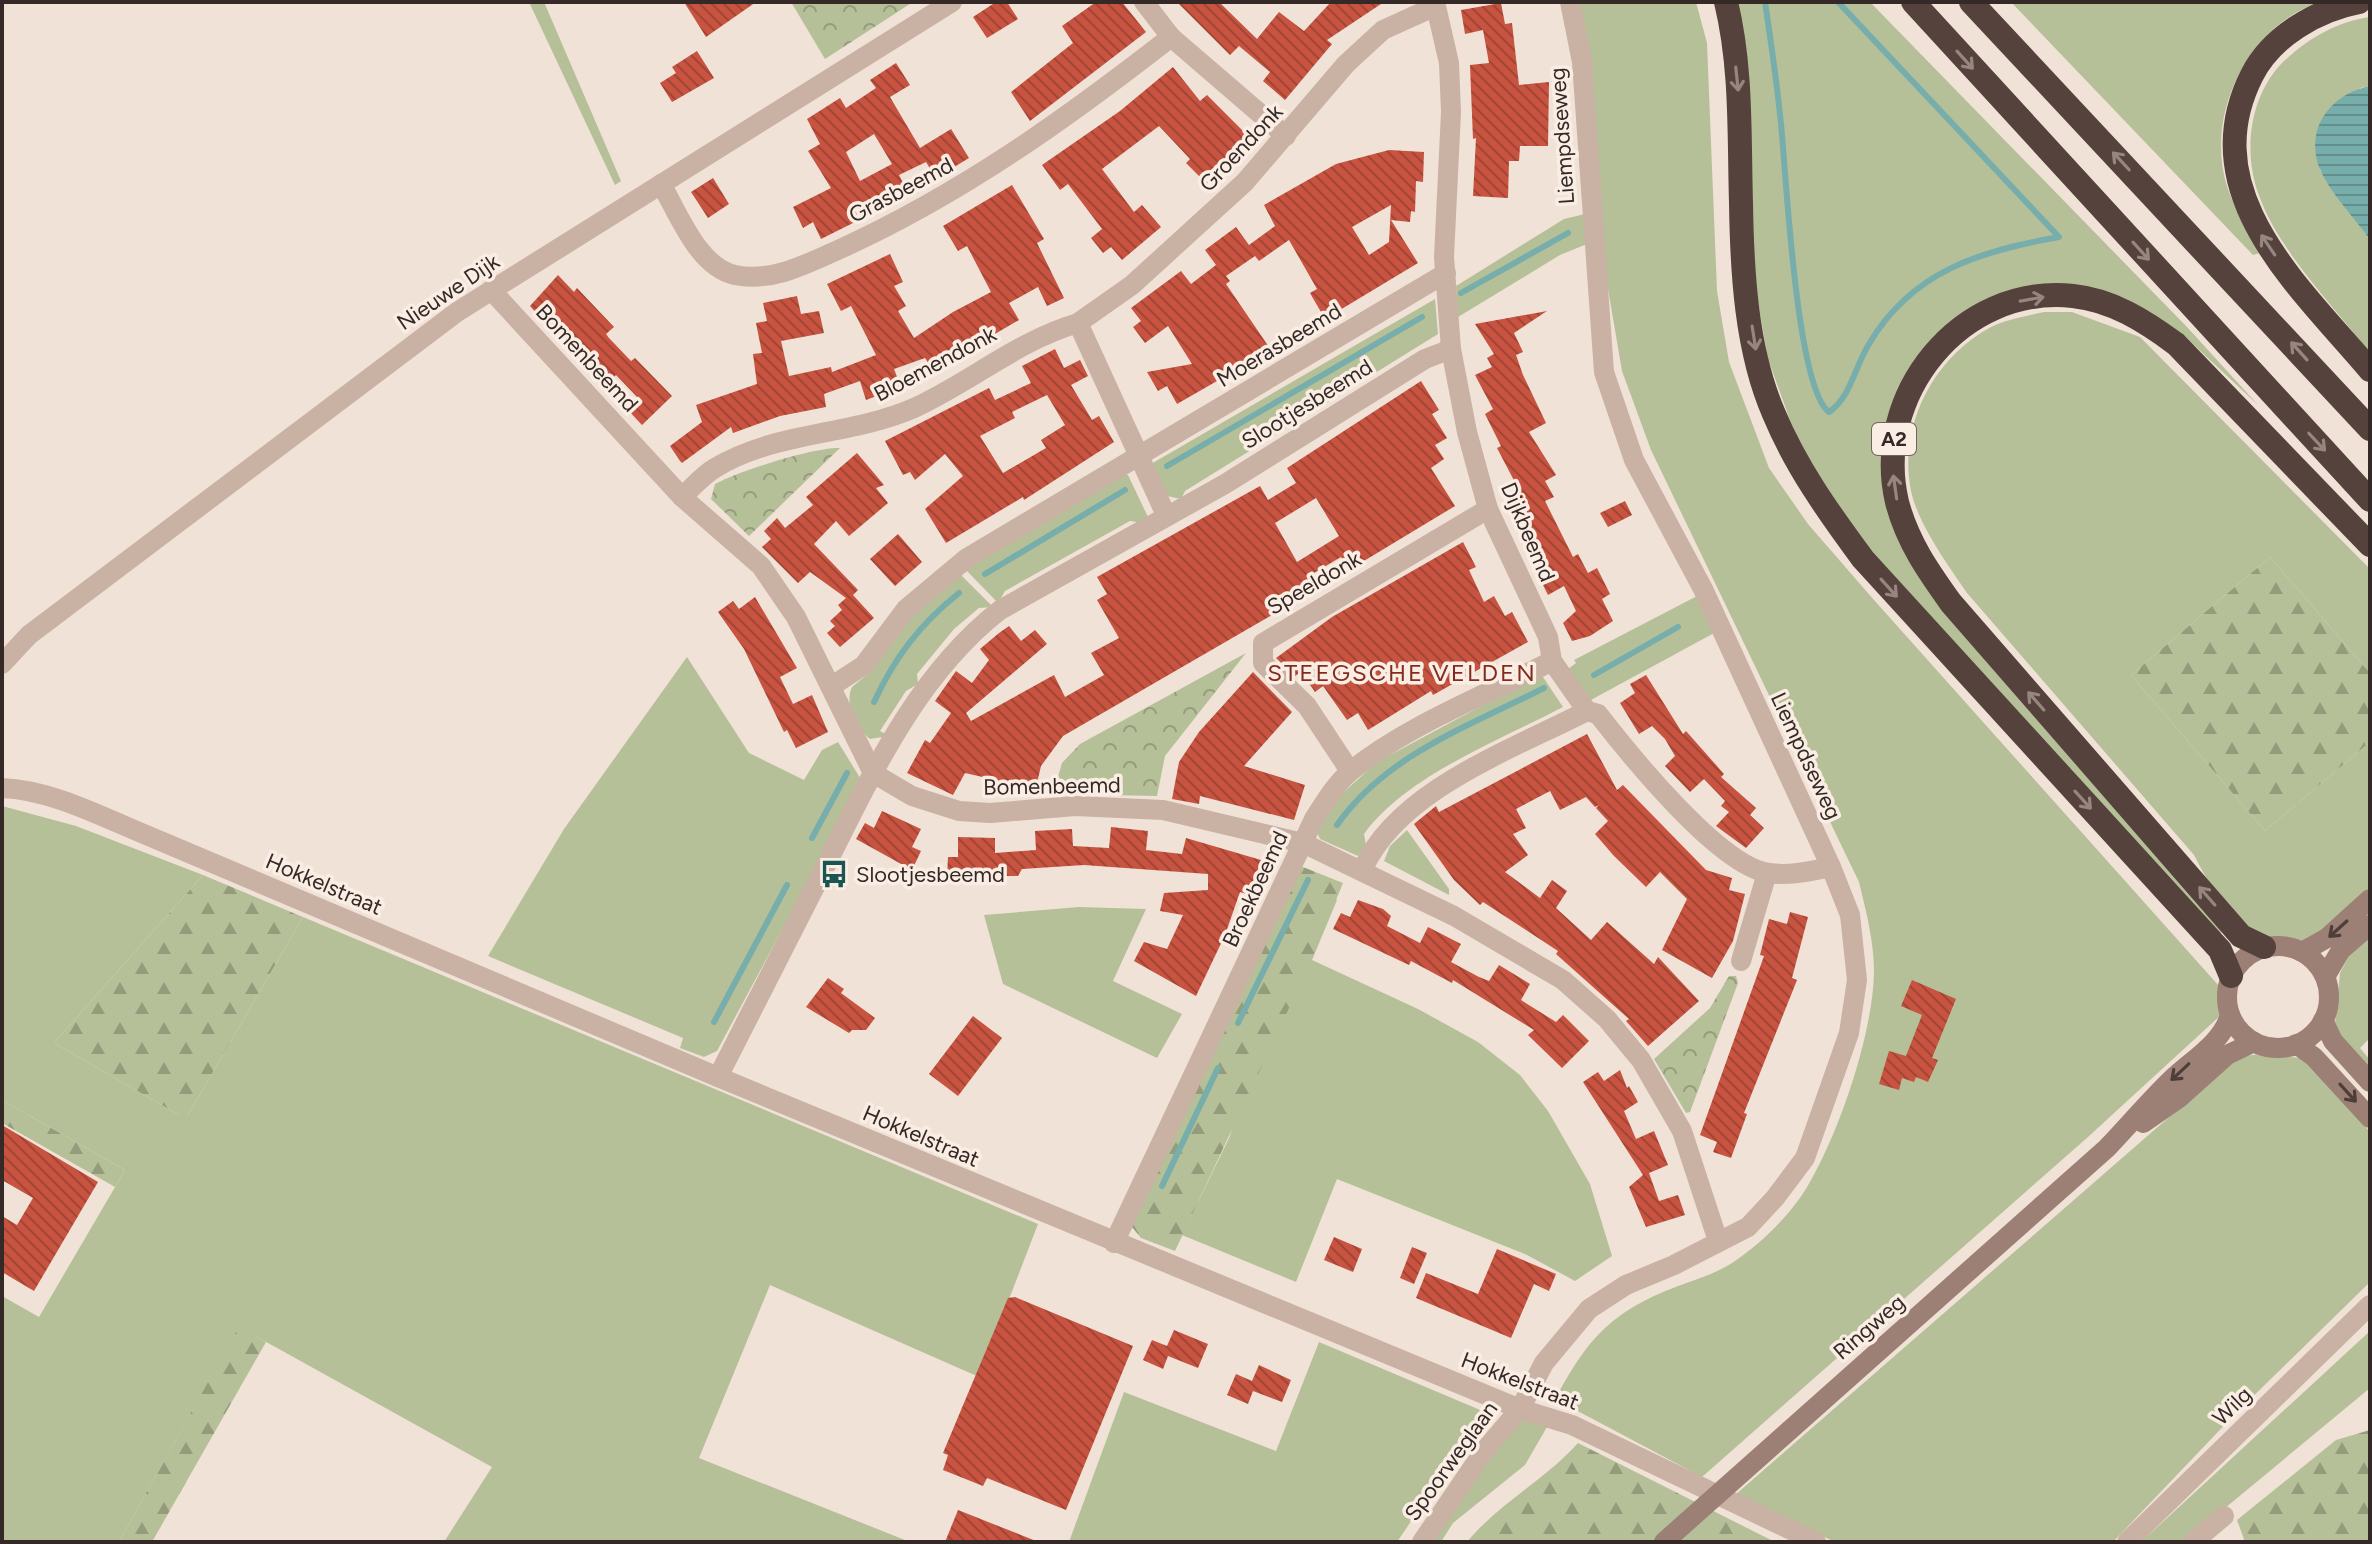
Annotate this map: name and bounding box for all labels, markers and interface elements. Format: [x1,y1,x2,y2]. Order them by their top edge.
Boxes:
one-way arrow [1956,49,1974,69]
one-way arrow [1729,65,1744,92]
street label: Liempdseweg [1544,67,1580,205]
street label: Groendonk [1194,98,1289,197]
street label: Grasbeemd [844,151,958,229]
one-way arrow [2112,151,2131,171]
one-way arrow [2260,234,2276,256]
one-way arrow [2132,241,2150,261]
street label: Nieuwe Dijk [392,248,505,336]
one-way arrow [2019,291,2044,306]
street label: Moerasbeemd [1212,297,1346,393]
street label: Bomenbeemd [530,298,644,418]
street label: Bloemendonk [869,320,1001,408]
one-way arrow [1747,325,1762,350]
one-way arrow [2290,341,2308,361]
street label: Slootjesbeemd [1237,353,1377,455]
road number: A2 [1872,423,1916,455]
one-way arrow [2308,432,2326,452]
one-way arrow [1887,475,1902,500]
street label: Dijkbeemd [1495,478,1561,586]
street label: Speeldonk [1262,545,1366,621]
one-way arrow [1879,577,1897,597]
district label: STEEGSCHE VELDEN [1267,658,1537,687]
street label: Liempdseweg [1765,688,1847,824]
one-way arrow [2027,691,2045,711]
street label: Bomenbeemd [983,771,1121,801]
one-way arrow [2074,790,2093,810]
street label: Broekbeemd [1216,827,1294,951]
street label: Hokkelstraat [262,847,386,921]
bus stop icon: Slootjesbeemd [819,859,849,889]
place label: Slootjesbeemd [856,861,1005,888]
one-way arrow [2198,887,2216,907]
one-way arrow [2328,919,2348,937]
one-way arrow [2170,1063,2190,1081]
one-way arrow [2339,1082,2357,1102]
street label: Hokkelstraat [859,1099,983,1173]
street label: Ringweg [1828,1289,1910,1365]
street label: Hokkelstraat [1457,1346,1583,1416]
street label: Wilg [2207,1381,2257,1431]
street label: Spoorweglaan [1399,1396,1503,1526]

